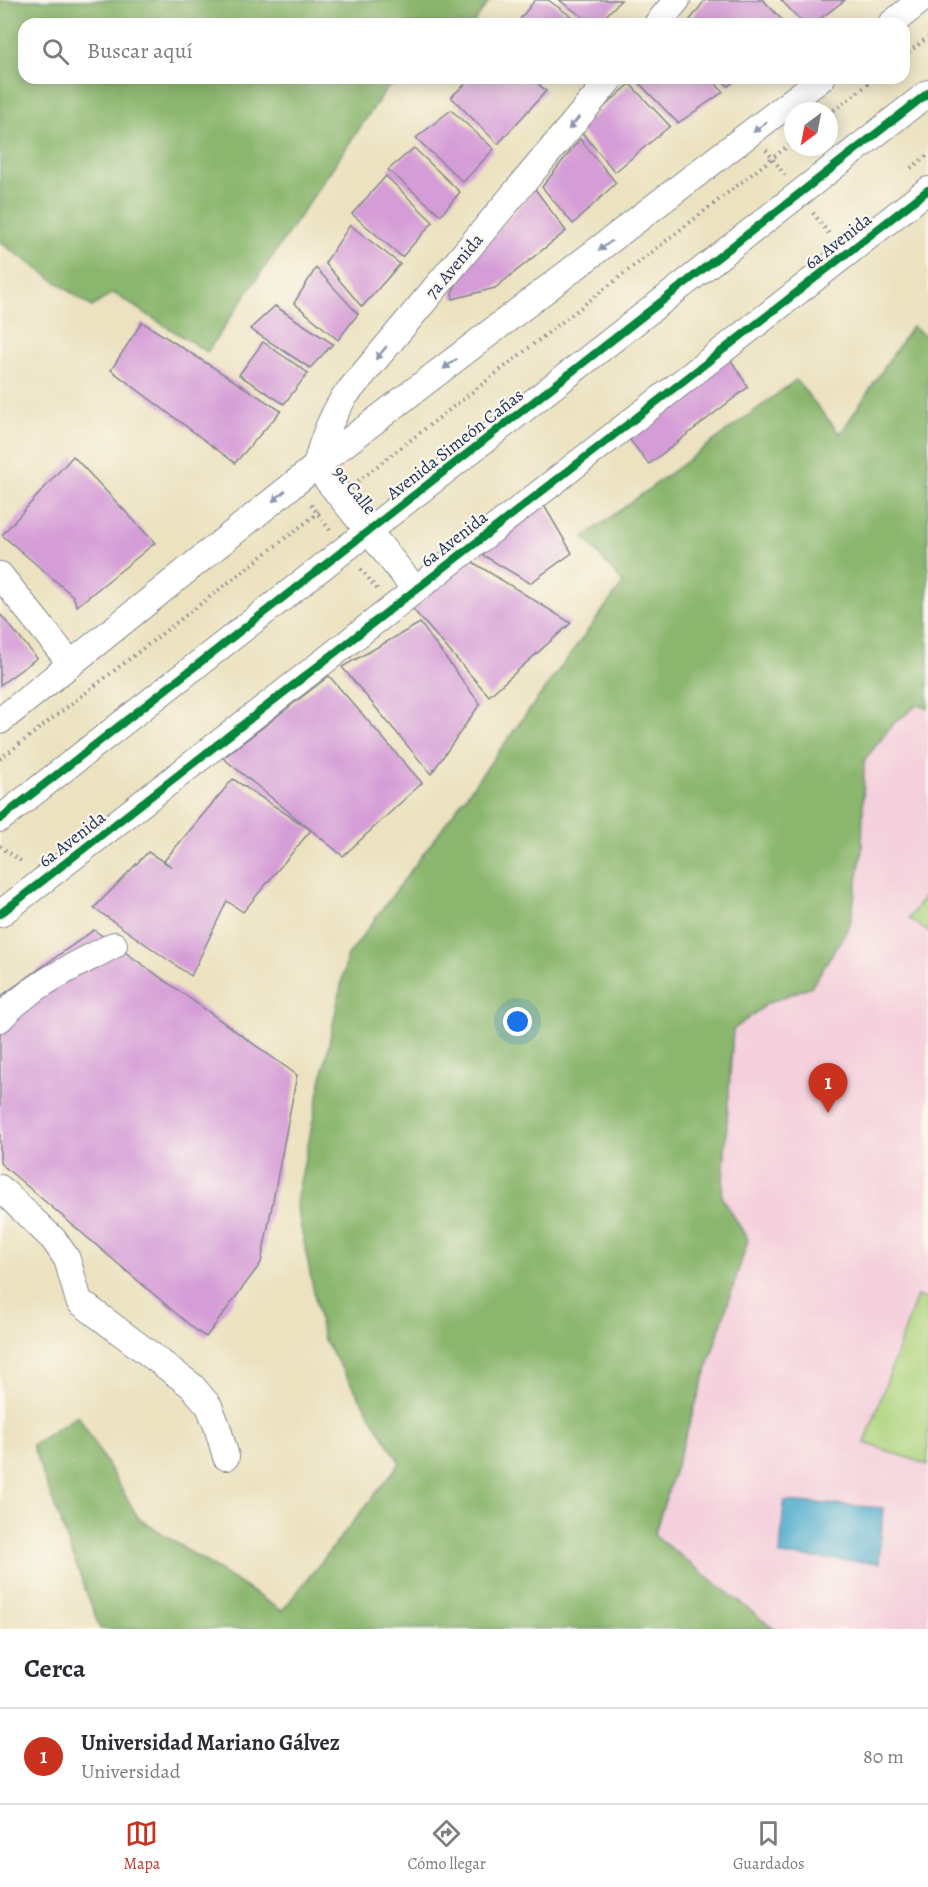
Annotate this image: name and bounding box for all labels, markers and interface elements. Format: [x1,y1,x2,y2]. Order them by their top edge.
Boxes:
search box [18,18,910,84]
icon: search [39,35,72,68]
text: Buscar aquí [87,36,193,66]
north arrow [784,102,838,156]
one-way arrow [567,115,580,131]
one-way arrow [752,121,767,133]
street label: 6a Avenida [799,207,877,275]
street label: 7a Avenida [420,228,489,304]
one-way arrow [597,239,612,251]
one-way arrow [375,345,388,360]
one-way arrow [442,358,458,370]
street label: Avenida Simeón Cañas [381,383,528,506]
street label: 9a Calle [328,460,382,520]
one-way arrow [272,489,287,502]
street label: 6a Avenida [415,505,493,573]
street label: 6a Avenida [33,805,111,873]
your location [503,1007,532,1036]
pin: 1 [808,1064,848,1113]
text: Cerca [24,1651,86,1686]
text: Universidad Mariano Gálvez [81,1728,340,1758]
text: 1 [40,1743,47,1770]
text: 80 m [863,1743,904,1770]
text: Universidad [81,1758,181,1785]
tab: Mapa [124,1817,160,1875]
tab: Cómo llegar [407,1817,486,1875]
tab: Guardados [733,1817,804,1875]

